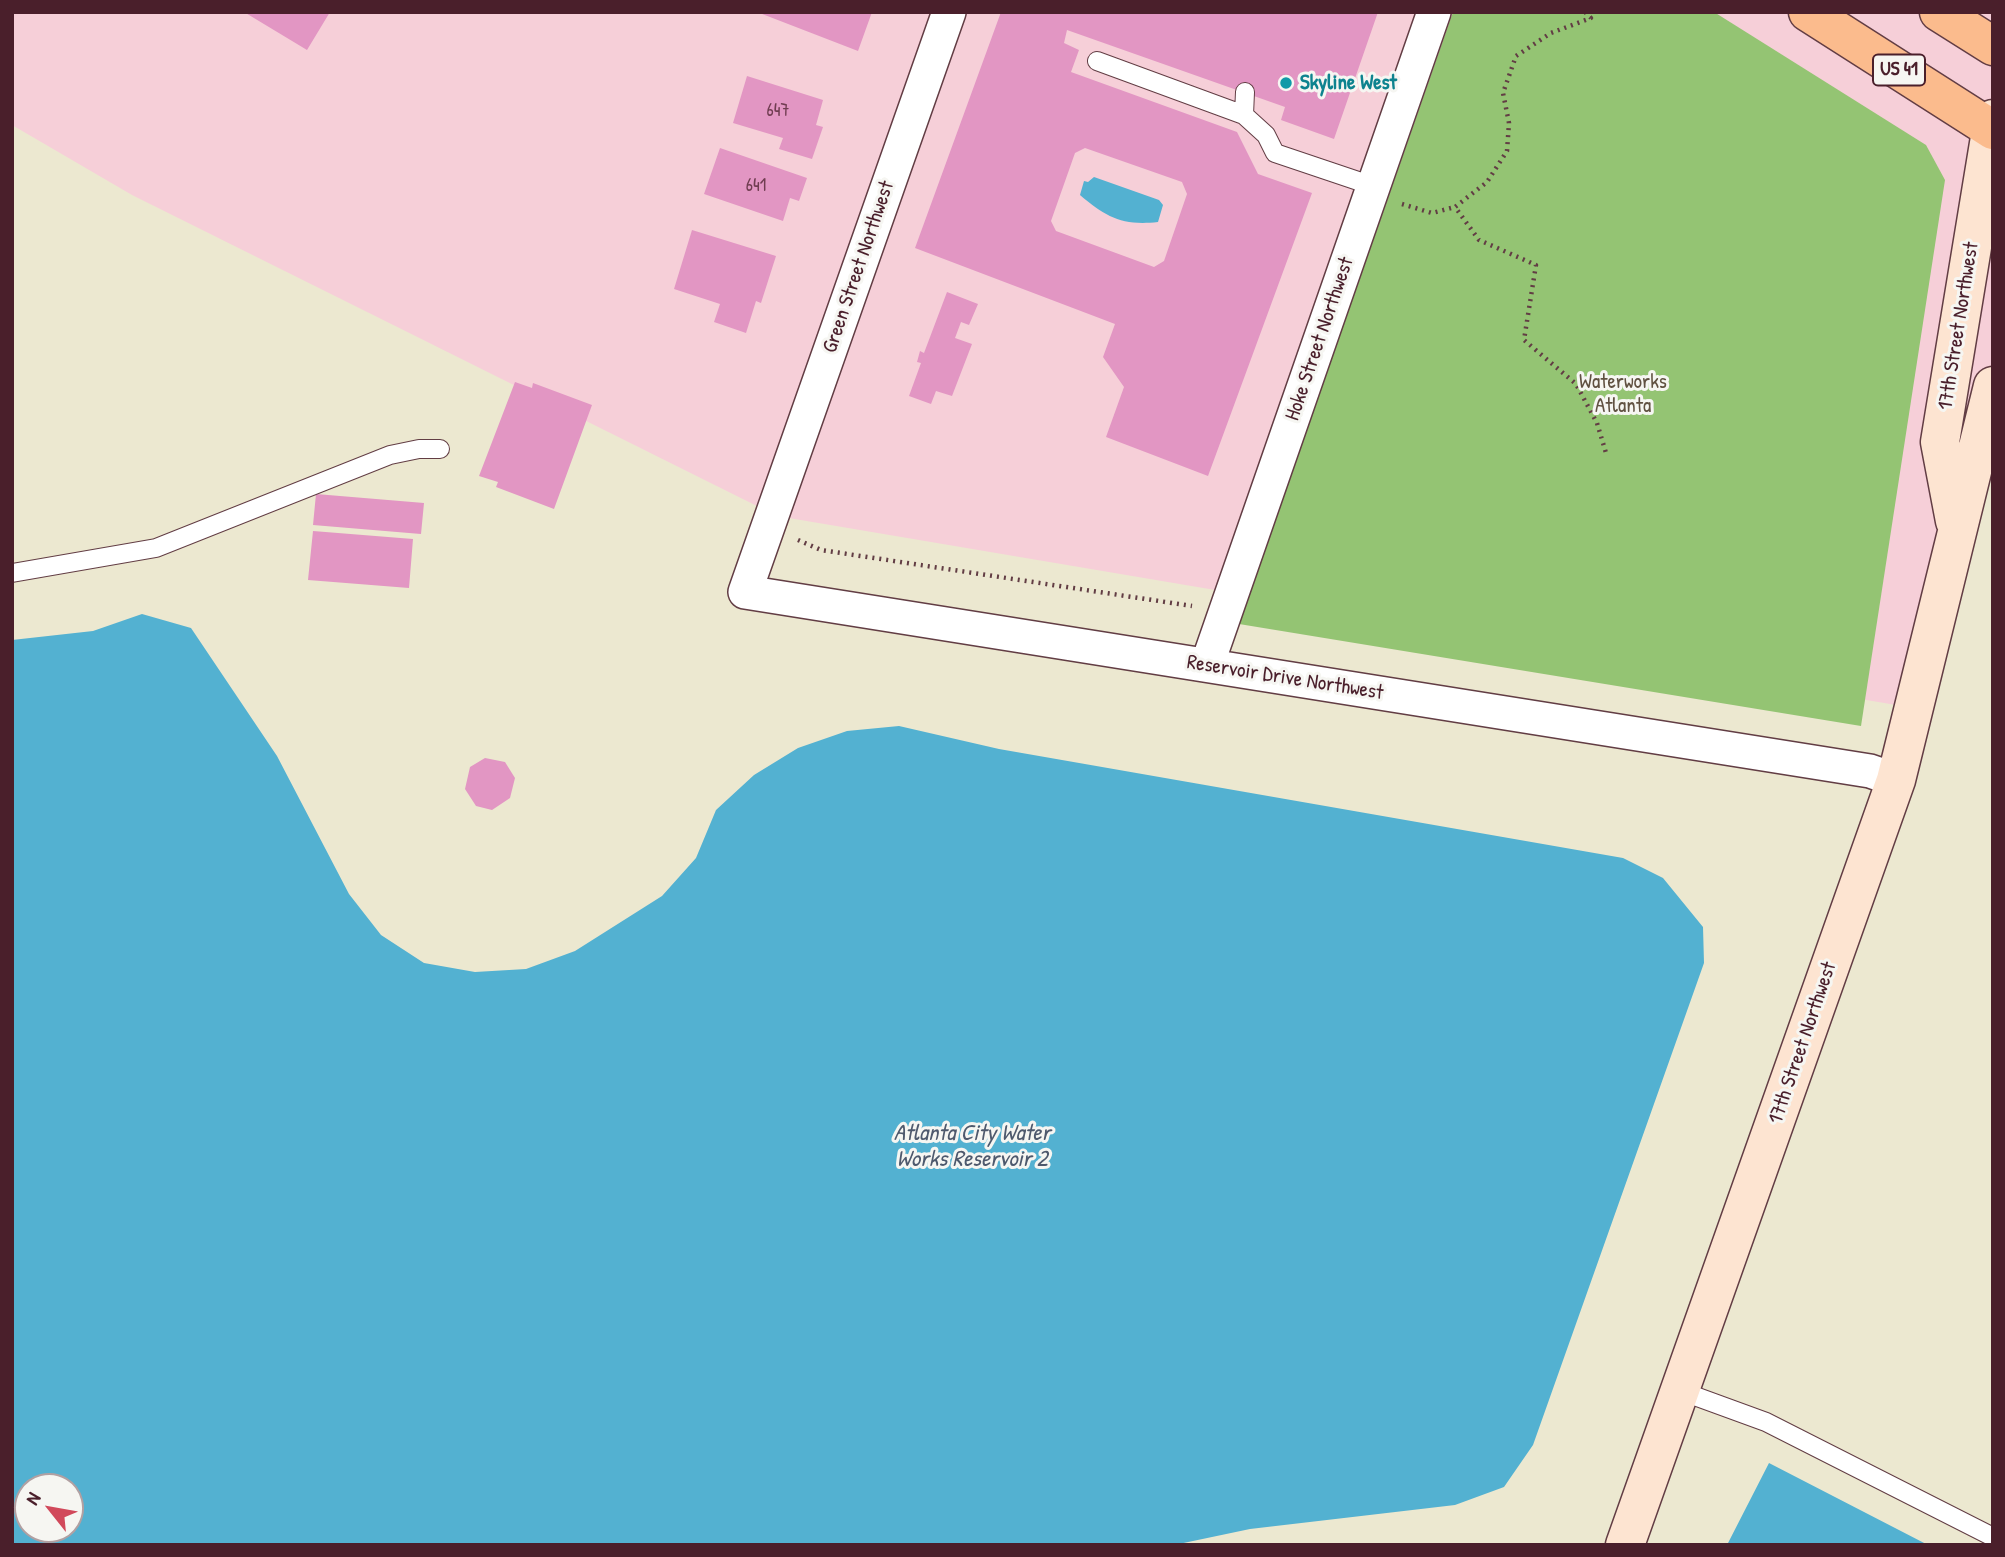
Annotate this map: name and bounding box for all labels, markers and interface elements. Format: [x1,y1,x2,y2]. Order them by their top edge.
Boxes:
road number: US 41 [1873,54,1925,86]
place label: Skyline West [1300,70,1397,96]
marker: Skyline West [1278,75,1294,91]
house number: 647 [767,100,789,122]
house number: 641 [746,175,766,197]
street label: Green Street Northwest [818,178,900,356]
street label: 17th Street Northwest [1933,240,1985,412]
street label: Hoke Street Northwest [1280,254,1360,424]
park label: Waterworks Atlanta [1579,369,1667,419]
street label: Reservoir Drive Northwest [1185,650,1385,706]
street label: 17th Street Northwest [1763,959,1843,1127]
water label: Atlanta City Water Works Reservoir 2 [894,1120,1050,1174]
north arrow [14,1473,84,1543]
text: N [19,1487,46,1509]

